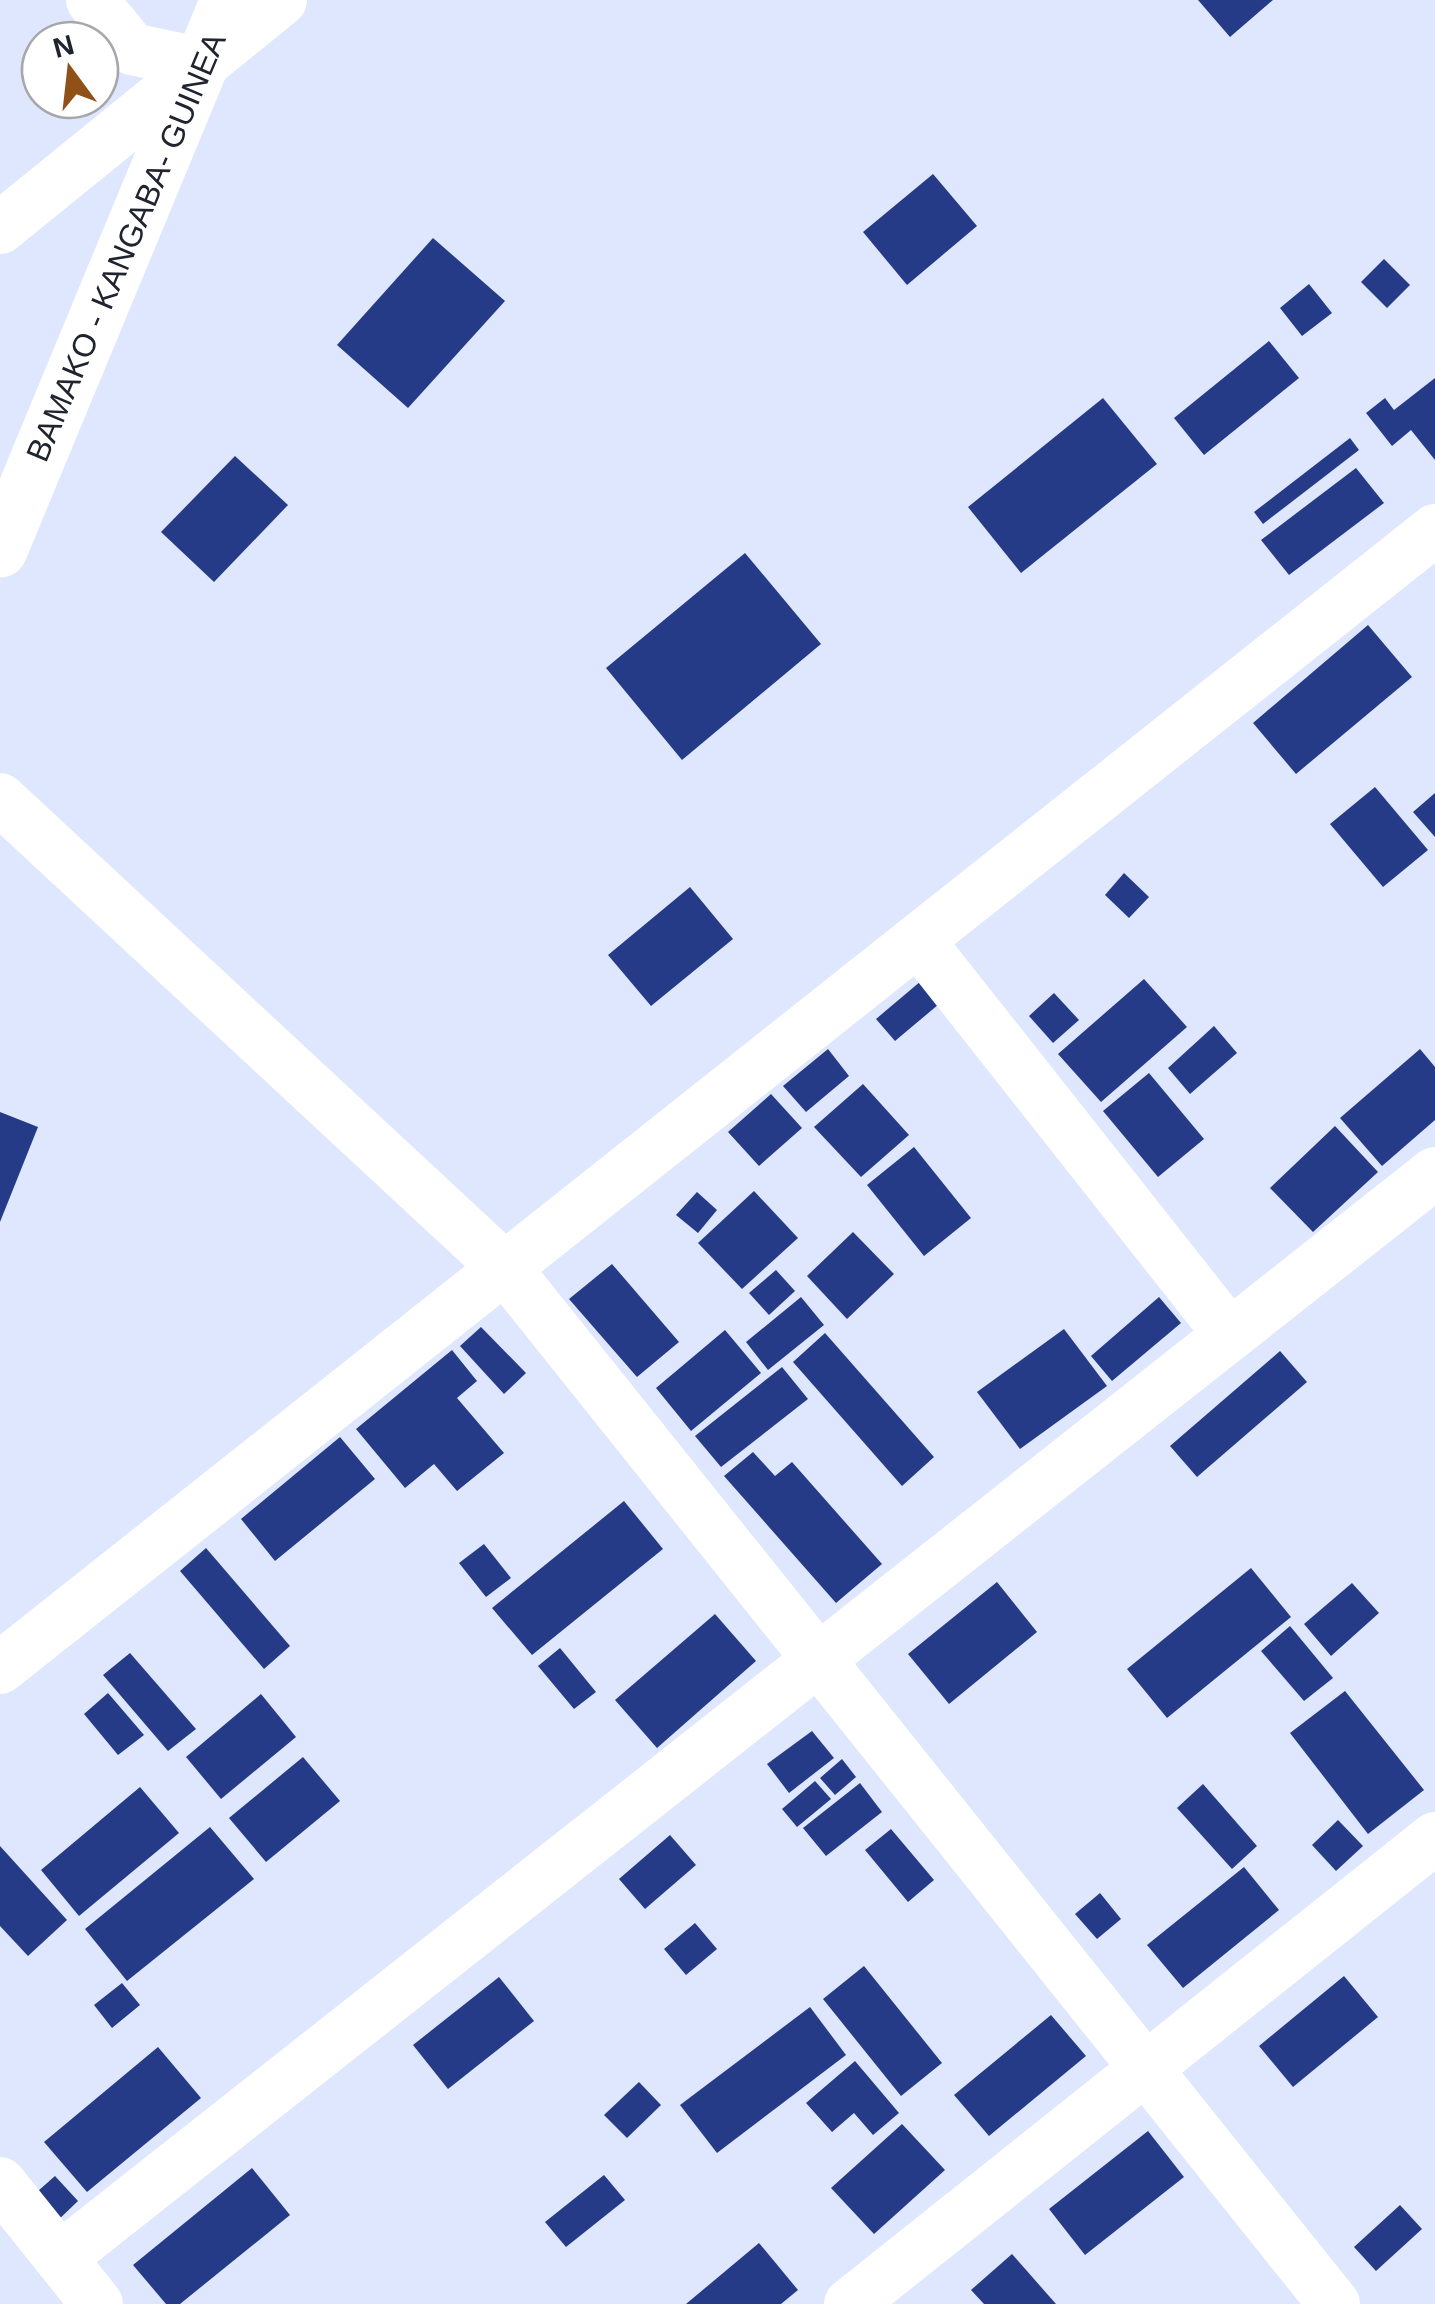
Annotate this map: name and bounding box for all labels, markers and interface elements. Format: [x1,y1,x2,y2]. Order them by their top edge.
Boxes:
north arrow [20,20,120,120]
street label: BAMAKO - KANGABA- GUINEA [18,27,234,467]

